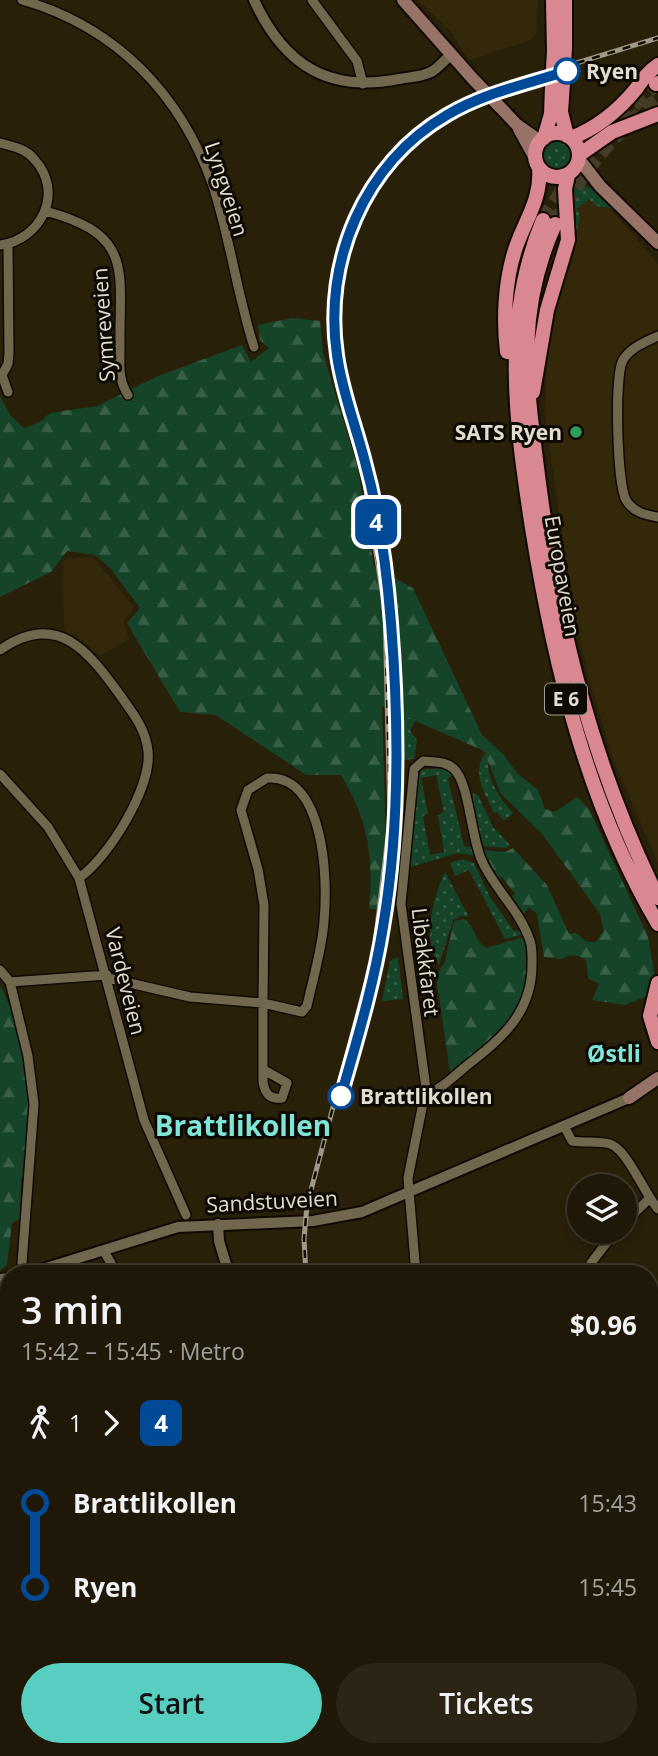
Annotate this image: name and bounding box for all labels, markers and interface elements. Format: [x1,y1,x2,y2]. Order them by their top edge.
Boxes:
place label: Ryen [586,57,638,85]
marker: Ryen [554,58,580,84]
street label: Lyngveien [199,138,255,240]
street label: Symreveien [85,267,121,383]
place label: SATS Ryen [455,418,562,446]
marker: SATS Ryen [568,424,584,440]
line badge: 4 [353,499,399,545]
text: 4 [369,505,383,538]
street label: Europaveien [539,513,587,639]
road number: E 6 [545,684,587,714]
street label: Libakkfaret [405,906,447,1018]
street label: Vardeveien [99,924,153,1038]
district label: Østli [587,1037,641,1069]
place label: Brattlikollen [360,1082,492,1110]
marker: Brattlikollen [328,1083,354,1109]
district label: Brattlikollen [155,1106,331,1144]
map controls [567,1174,637,1244]
button: layers [567,1174,637,1244]
street label: Sandstuveien [206,1184,338,1218]
text: 3 min [21,1283,124,1335]
text: $0.96 [570,1307,637,1343]
text: 15:42 – 15:45 · Metro [21,1335,245,1367]
icon: walk [21,1404,59,1442]
icon: forward [92,1404,130,1442]
text: 4 [154,1406,168,1439]
text: 1 [69,1407,82,1439]
text: Brattlikollen [73,1485,237,1521]
text: 15:43 [578,1487,637,1519]
text: Ryen [73,1569,137,1605]
text: 15:45 [578,1571,637,1603]
button: Start [21,1663,322,1743]
button: Tickets [336,1663,637,1743]

